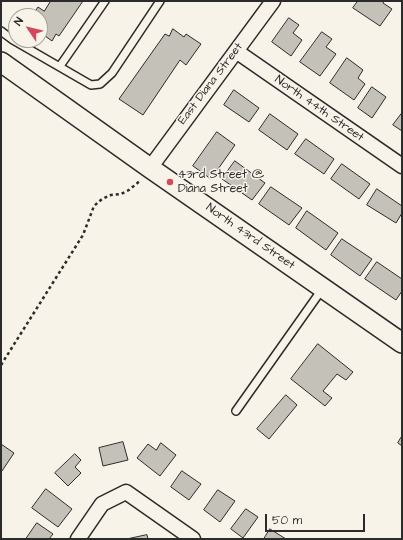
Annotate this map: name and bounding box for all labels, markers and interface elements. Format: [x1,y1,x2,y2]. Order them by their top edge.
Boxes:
north arrow [8,8,48,48]
text: N [10,14,27,29]
street label: East Diana Street [176,40,246,128]
street label: North 44th Street [272,73,366,145]
place label: 43rd Street @ Diana Street [178,168,264,196]
marker: 43rd Street @ Diana Street [165,177,175,187]
street label: North 43rd Street [203,201,297,273]
scale bar [267,506,367,532]
text: 50 m [272,512,302,529]

